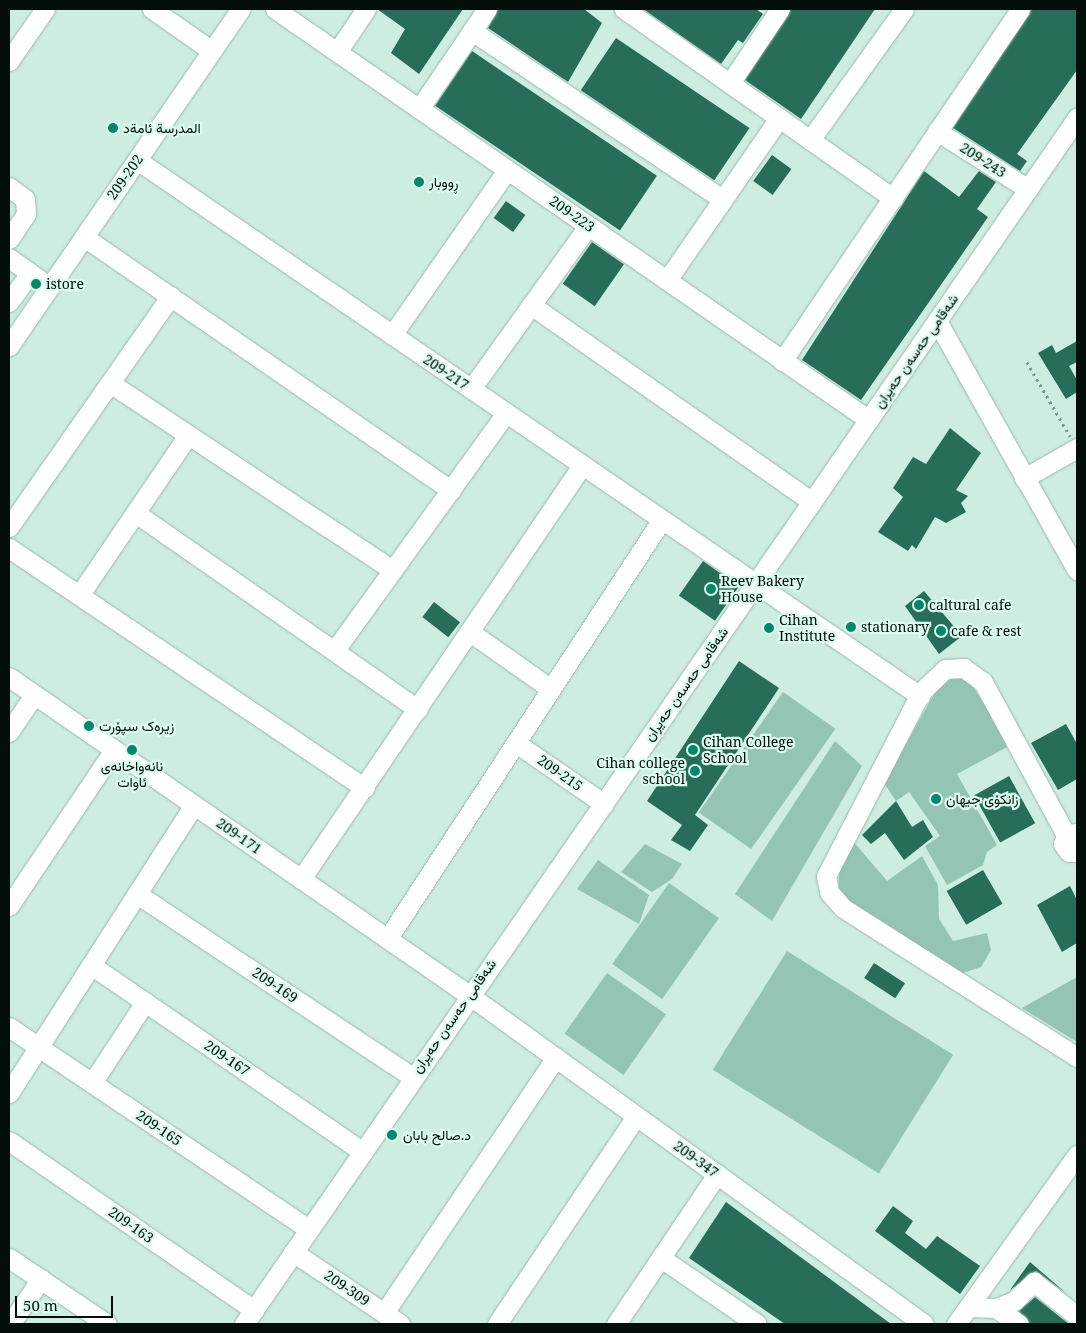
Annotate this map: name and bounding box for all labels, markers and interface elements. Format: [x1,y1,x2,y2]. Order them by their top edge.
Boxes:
place label: المدرسة ئامةد [123,120,201,136]
marker: المدرسة ئامةد [107,122,119,134]
street label: 209-243 [957,139,1009,181]
street label: 209-202 [103,151,147,203]
place label: ڕووبار [429,174,459,190]
marker: ڕووبار [413,176,425,188]
street label: 209-223 [546,192,598,236]
place label: istore [46,276,84,292]
marker: istore [30,278,42,290]
street label: شەقامی حەسەن حەیران [870,291,962,411]
street label: 209-217 [420,351,472,393]
place label: Reev Bakery House [721,573,804,606]
marker: Reev Bakery House [705,583,717,595]
place label: caltural cafe [929,597,1012,613]
marker: caltural cafe [913,599,925,611]
place label: Cihan Institute [779,612,835,644]
place label: stationary [861,619,929,635]
marker: stationary [845,621,857,633]
marker: Cihan Institute [763,622,775,634]
place label: cafe & rest [951,623,1021,639]
street label: شەقامی حەسەن حەیران [640,624,732,744]
marker: cafe & rest [935,625,947,637]
place label: زیرەک سپۆرت [99,718,174,734]
marker: زیرەک سپۆرت [83,720,95,732]
place label: Cihan College School [703,734,793,766]
marker: نانەواخانەی ئاوات [126,744,138,756]
marker: Cihan College School [687,744,699,756]
street label: 209-215 [534,751,586,795]
place label: Cihan college school [596,755,685,788]
place label: نانەواخانەی ئاوات [101,758,163,790]
marker: Cihan college school [689,765,701,777]
place label: زانکۆی جیھان [946,791,1019,807]
marker: زانکۆی جیھان [930,793,942,805]
street label: 209-171 [213,814,265,858]
street label: شەقامی حەسەن حەیران [408,956,500,1076]
street label: 209-169 [249,964,301,1006]
street label: 209-167 [201,1037,253,1079]
street label: 209-165 [133,1107,185,1149]
place label: د.صالح بابان [403,1127,471,1143]
marker: د.صالح بابان [385,1128,399,1142]
street label: 209-347 [670,1137,722,1181]
street label: 209-163 [105,1203,157,1247]
street label: 209-309 [321,1267,373,1309]
scale bar [18,1286,115,1318]
text: 50 m [23,1295,58,1315]

